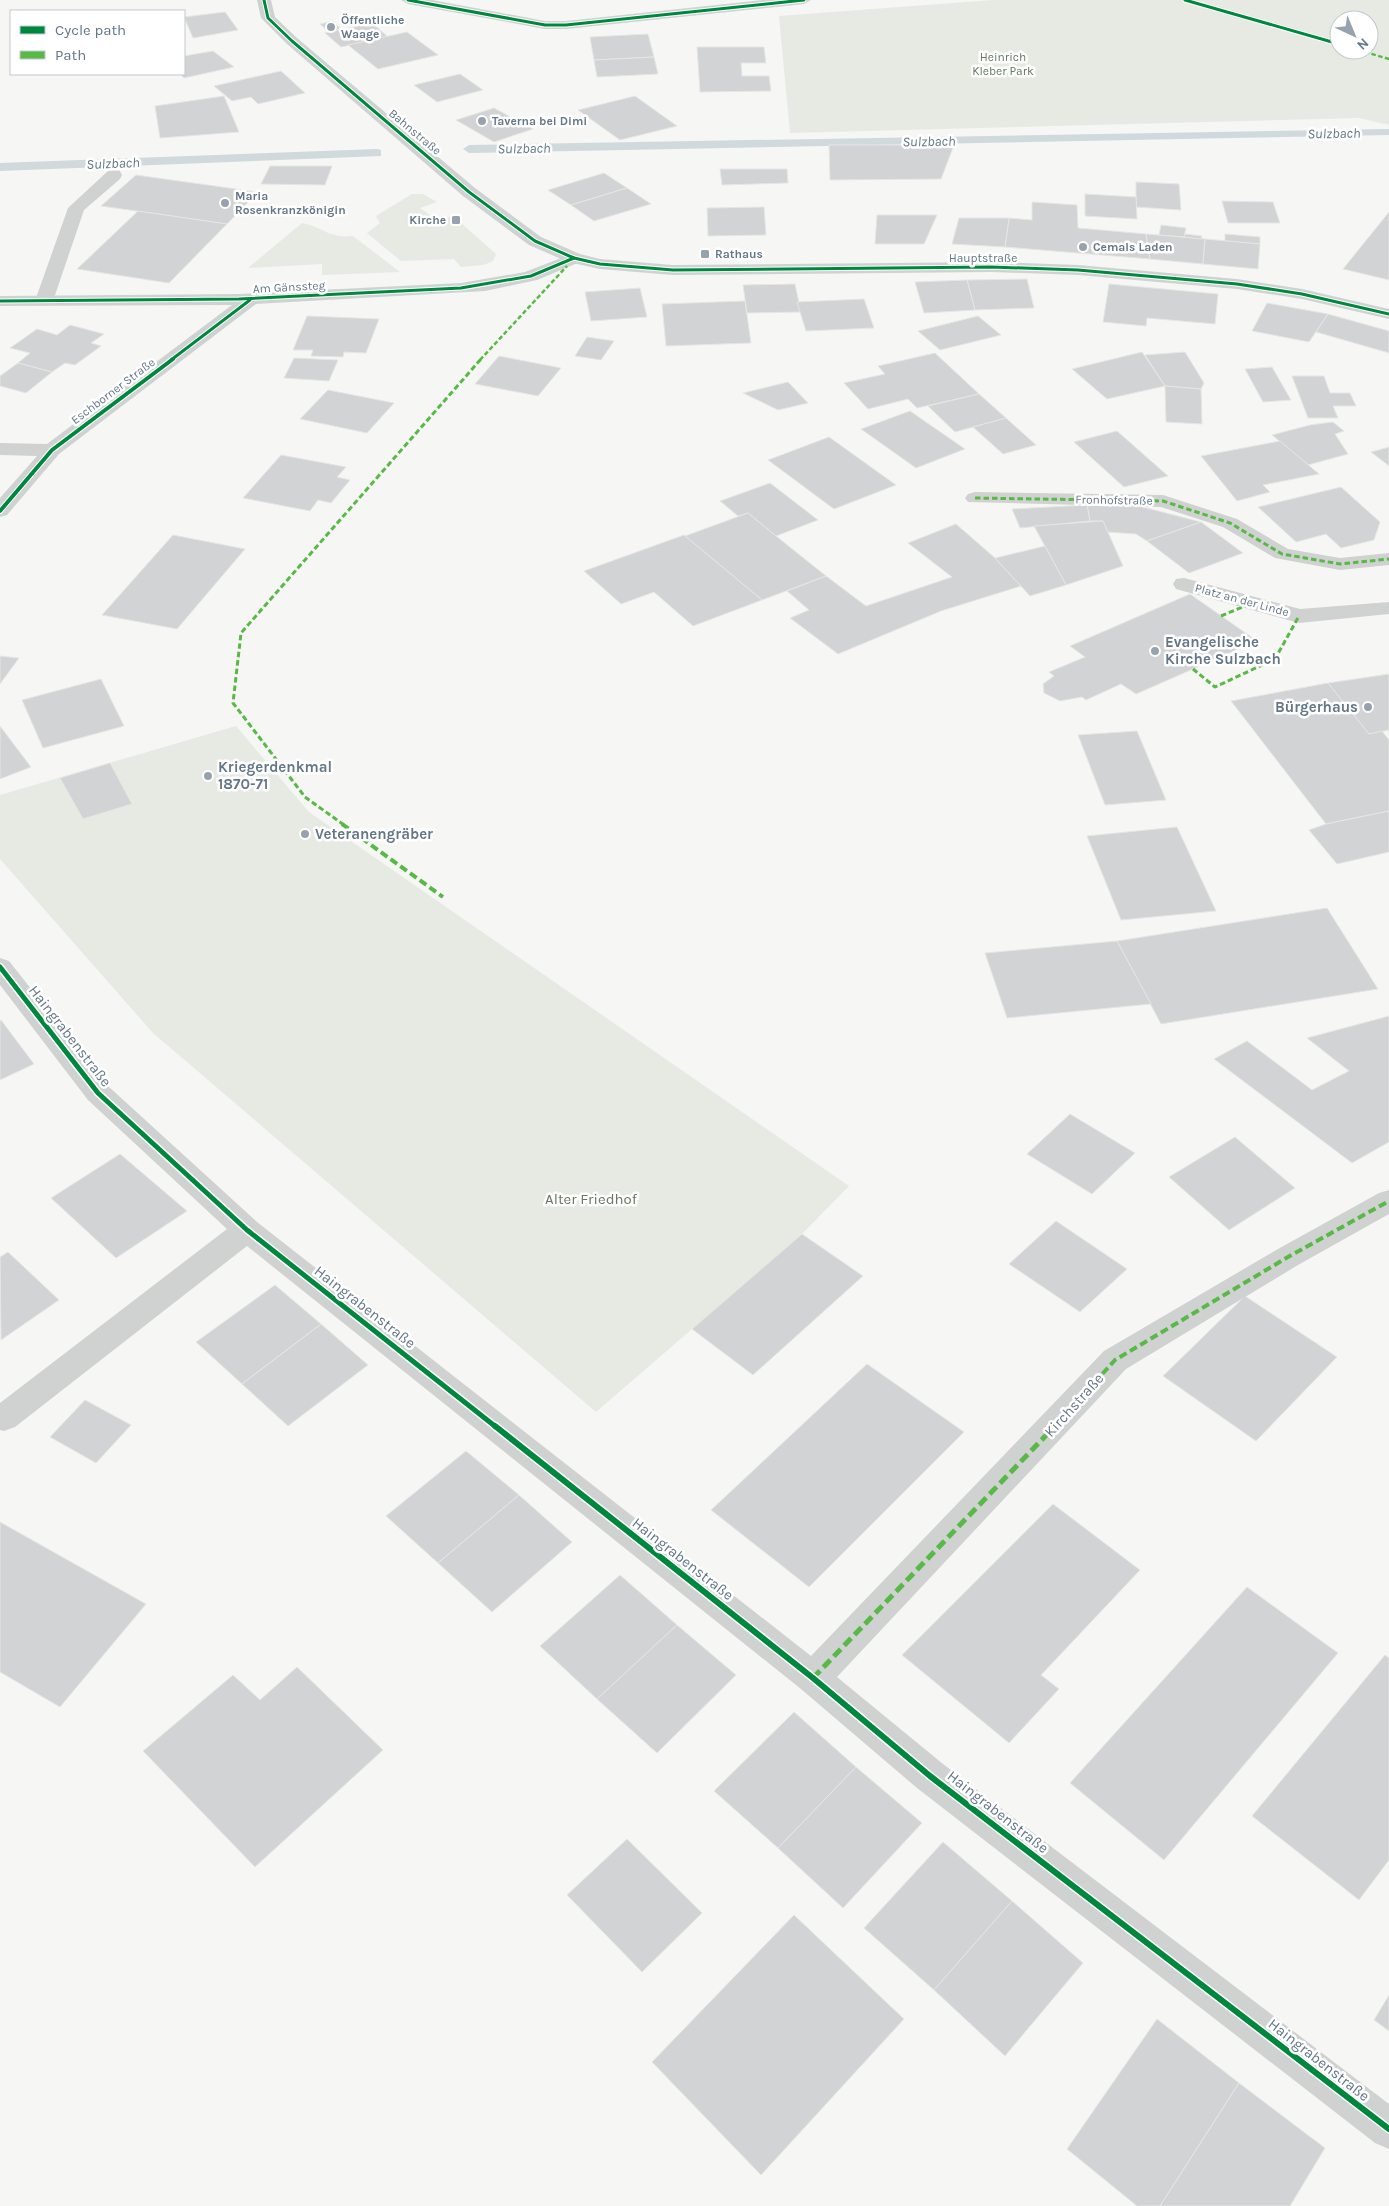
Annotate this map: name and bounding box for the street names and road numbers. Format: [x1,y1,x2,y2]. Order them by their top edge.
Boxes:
street label: Bahnstraße [386,106,444,158]
street label: Hauptstraße [949,251,1017,265]
street label: Am Gänssteg [252,278,326,296]
street label: Eschborner Straße [68,355,158,427]
street label: Fronhofstraße [1075,492,1153,508]
street label: Platz an der Linde [1194,581,1290,619]
street label: Haingrabenstraße [25,982,115,1090]
street label: Haingrabenstraße [311,1262,419,1352]
street label: Kirchstraße [1041,1369,1107,1441]
street label: Haingrabenstraße [629,1514,737,1604]
street label: Haingrabenstraße [944,1767,1052,1857]
street label: Haingrabenstraße [1265,2015,1373,2105]

